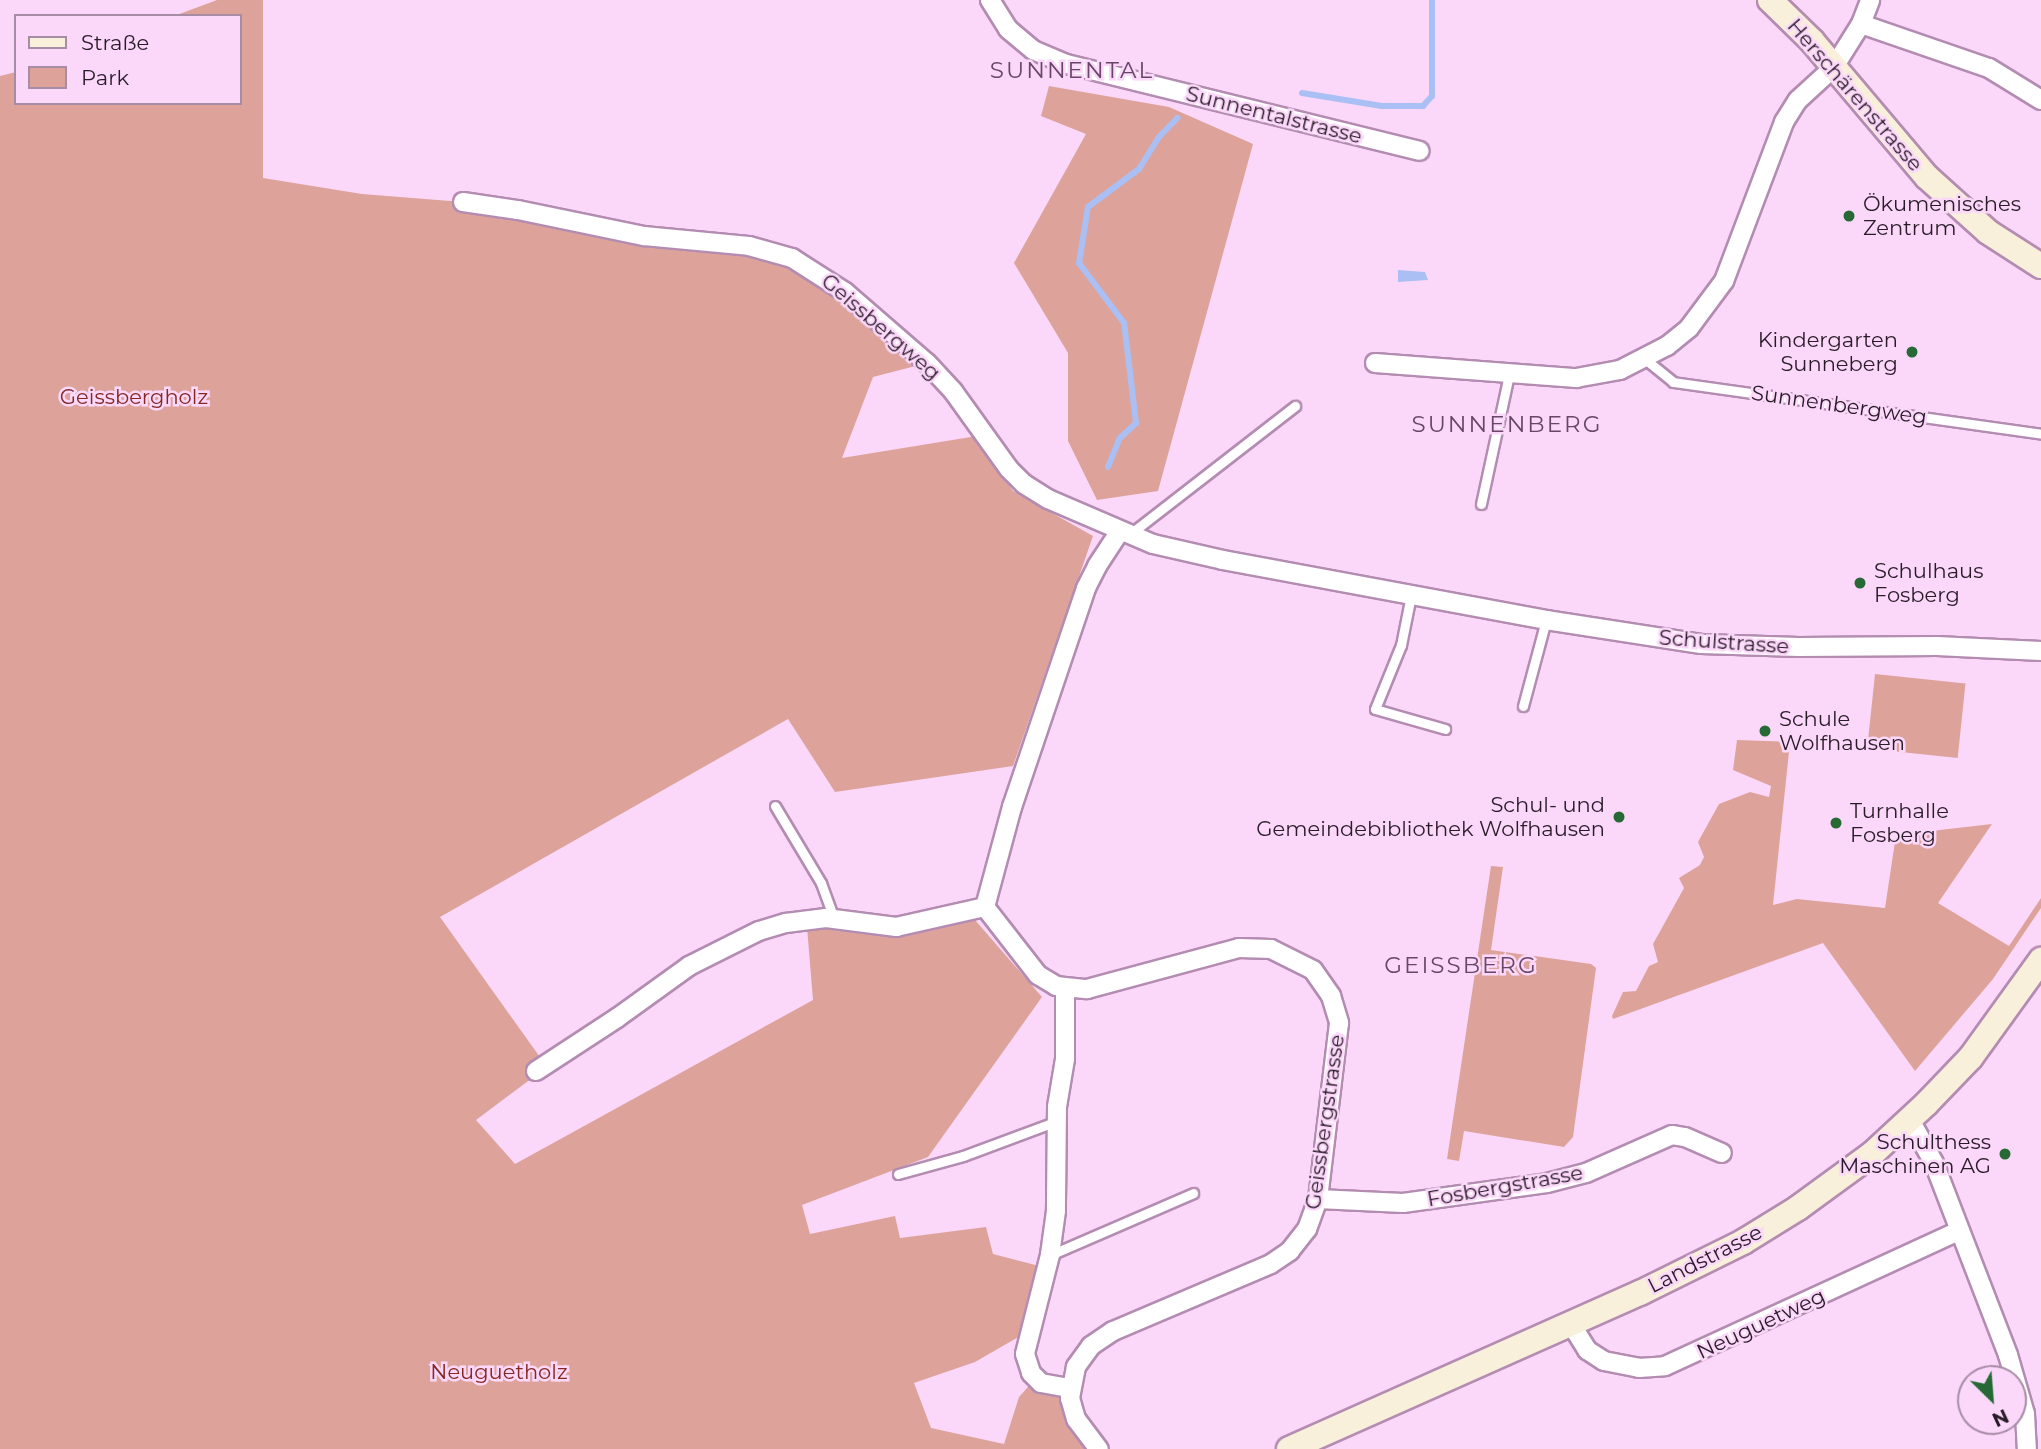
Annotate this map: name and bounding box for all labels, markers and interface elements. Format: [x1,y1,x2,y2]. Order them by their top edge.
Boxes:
legend [14,14,242,105]
street label: Herschärenstrasse [1782,14,1928,176]
text: Straße [81,30,149,55]
district label: SUNNENTAL [991,56,1153,84]
text: Park [81,65,129,90]
street label: Sunnentalstrasse [1183,81,1365,149]
place label: Ökumenisches Zentrum [1863,191,2021,241]
marker: Ökumenisches Zentrum [1841,208,1857,224]
street label: Geissbergweg [816,268,946,386]
place label: Kindergarten Sunneberg [1758,327,1898,377]
marker: Kindergarten Sunneberg [1904,344,1920,360]
street label: Sunnenbergweg [1750,380,1928,430]
park label: Geissbergholz [60,384,208,410]
district label: SUNNENBERG [1413,410,1601,438]
place label: Schulhaus Fosberg [1874,558,1983,608]
marker: Schulhaus Fosberg [1852,575,1868,591]
street label: Schulstrasse [1658,625,1790,659]
place label: Schule Wolfhausen [1779,706,1905,756]
marker: Schule Wolfhausen [1757,723,1773,739]
place label: Schul- und Gemeindebibliothek Wolfhausen [1256,792,1605,842]
place label: Turnhalle Fosberg [1850,798,1949,848]
marker: Schul- und Gemeindebibliothek Wolfhausen [1611,809,1627,825]
marker: Turnhalle Fosberg [1828,815,1844,831]
district label: GEISSBERG [1385,951,1537,979]
street label: Geissbergstrasse [1300,1033,1350,1211]
place label: Schulthess Maschinen AG [1839,1129,1991,1179]
marker: Schulthess Maschinen AG [1997,1146,2013,1162]
street label: Fosbergstrasse [1425,1160,1585,1212]
street label: Landstrasse [1644,1219,1766,1299]
street label: Neuguetweg [1693,1283,1829,1365]
park label: Neuguetholz [430,1359,568,1385]
north arrow [1957,1365,2027,1435]
text: N [1988,1404,2012,1431]

